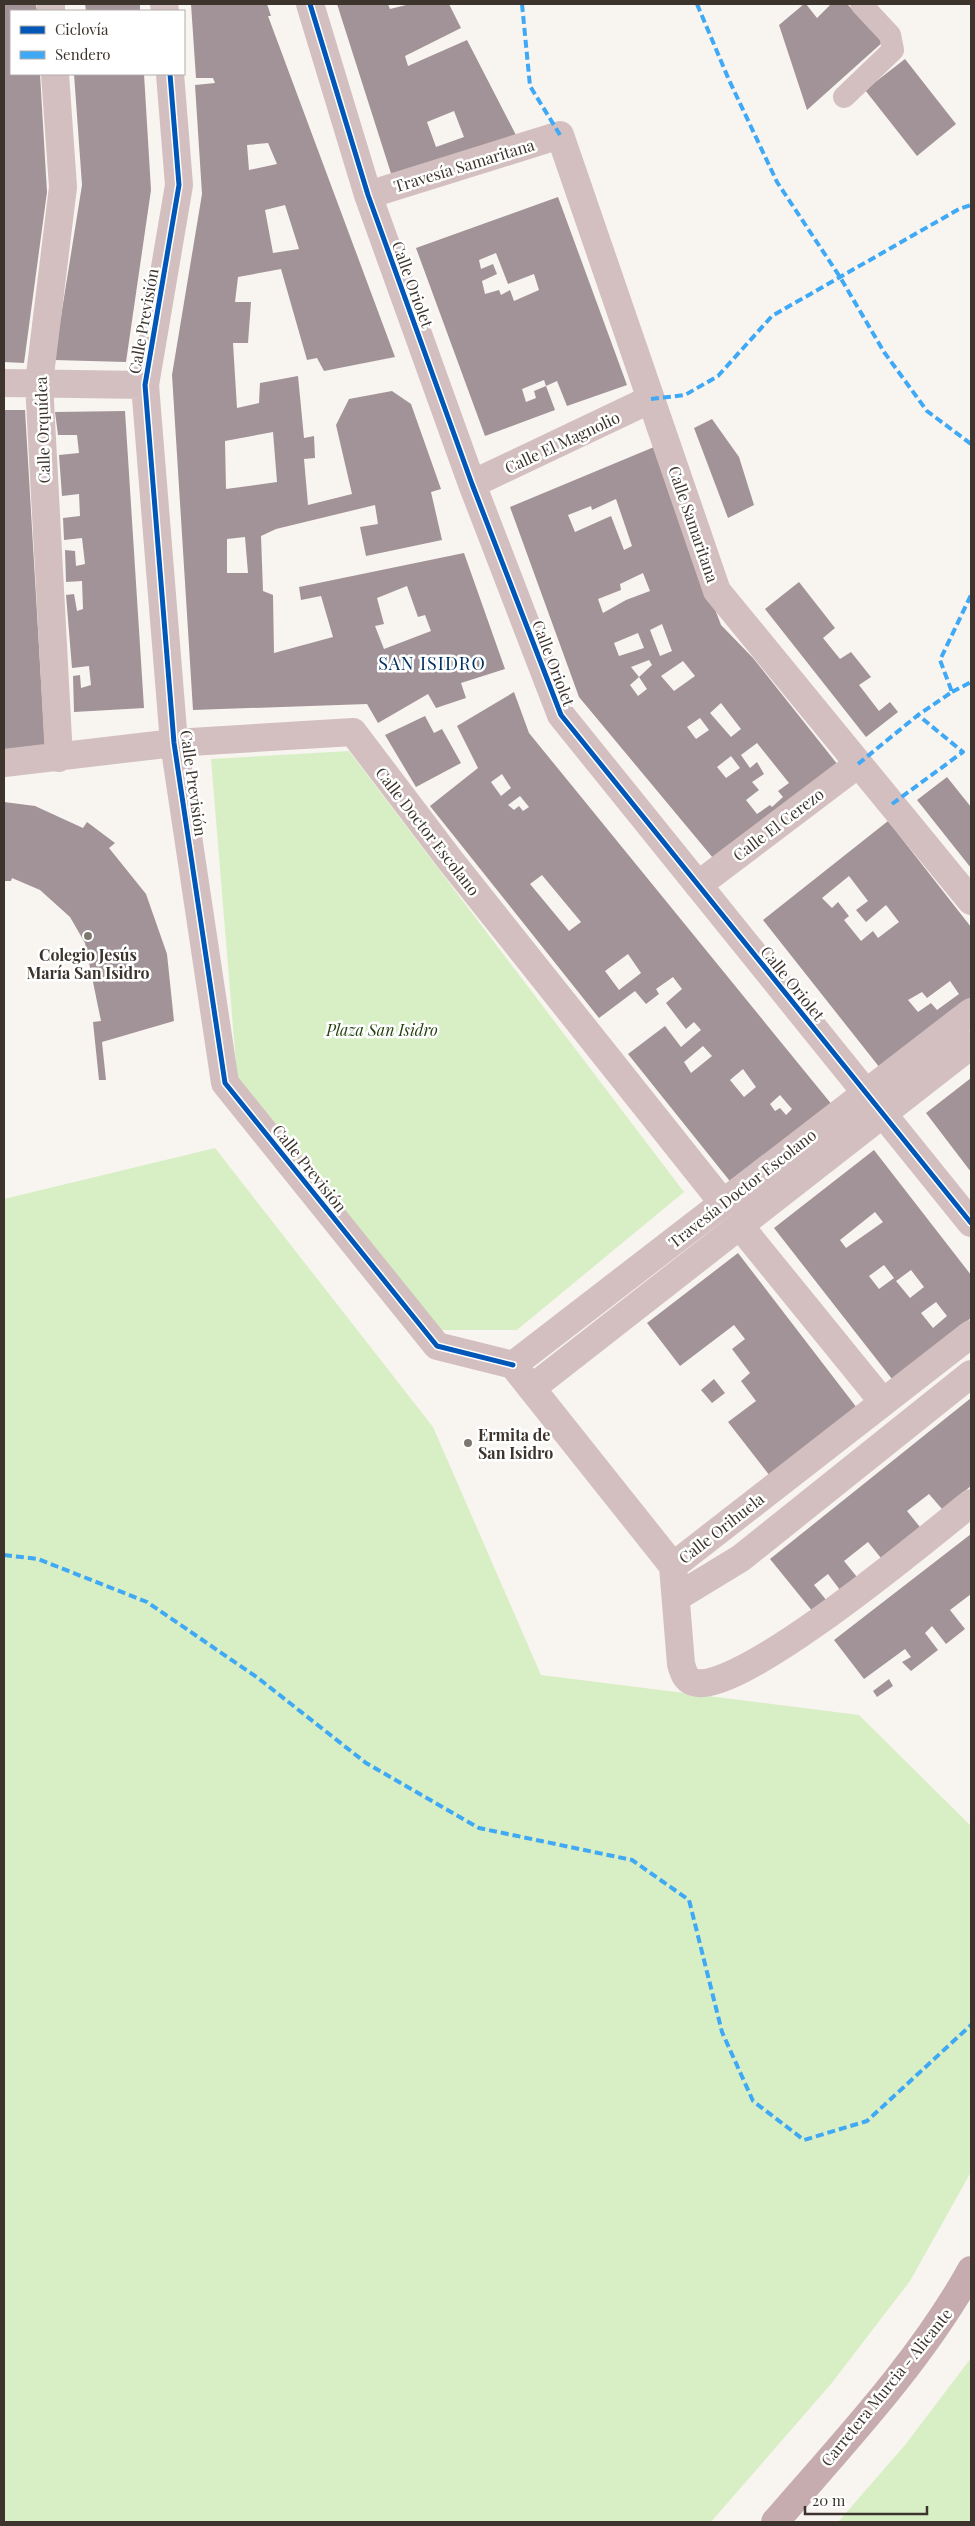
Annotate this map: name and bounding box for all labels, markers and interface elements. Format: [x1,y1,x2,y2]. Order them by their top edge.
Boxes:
legend [10,10,185,75]
text: Ciclovía [55,19,109,39]
text: Sendero [55,44,111,64]
street label: Travesía Samaritana [391,134,537,196]
street label: Calle Oriolet [388,238,438,330]
street label: Calle Previsión [123,266,163,375]
street label: Calle Orquídea [30,376,54,484]
street label: Calle El Magnolio [501,406,623,478]
street label: Calle Samaritana [664,463,724,585]
street label: Calle Oriolet [528,617,580,709]
district label: SAN ISIDRO [378,651,486,675]
street label: Calle Previsión [176,729,212,838]
street label: Calle Doctor Escolano [371,762,485,900]
street label: Calle El Cerezo [728,783,828,865]
marker: Colegio Jesús María San Isidro [82,930,94,942]
street label: Calle Oriolet [756,941,830,1025]
place label: Colegio Jesús María San Isidro [27,944,149,983]
park label: Plaza San Isidro [325,1019,438,1040]
street label: Calle Previsión [268,1120,352,1216]
street label: Travesía Doctor Escolano [664,1124,820,1252]
place label: Ermita de San Isidro [478,1424,553,1463]
marker: Ermita de San Isidro [462,1437,474,1449]
street label: Calle Orihuela [674,1488,768,1568]
street label: Carretera Murcia - Alicante [816,2304,956,2470]
scale bar [805,2484,928,2516]
text: 20 m [812,2490,846,2510]

